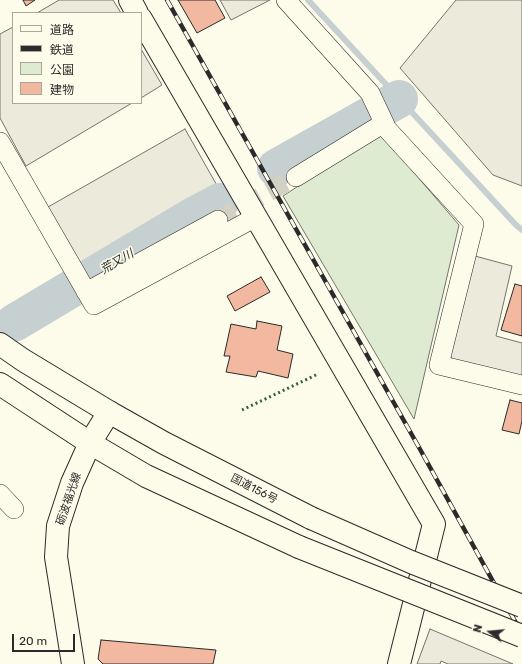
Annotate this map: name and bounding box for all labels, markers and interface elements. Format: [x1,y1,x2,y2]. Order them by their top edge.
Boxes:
legend [12,12,142,104]
text: 道路 [50,23,74,37]
text: 鉄道 [50,43,74,57]
text: 公園 [50,63,74,77]
text: 建物 [50,83,74,97]
water label: 荒又川 [98,247,136,277]
street label: 砺波福光線 [54,471,84,527]
street label: 国道156号 [228,472,280,506]
north arrow [470,612,510,652]
text: N [471,623,485,634]
scale bar [14,626,77,652]
text: 20 m [19,634,47,648]

